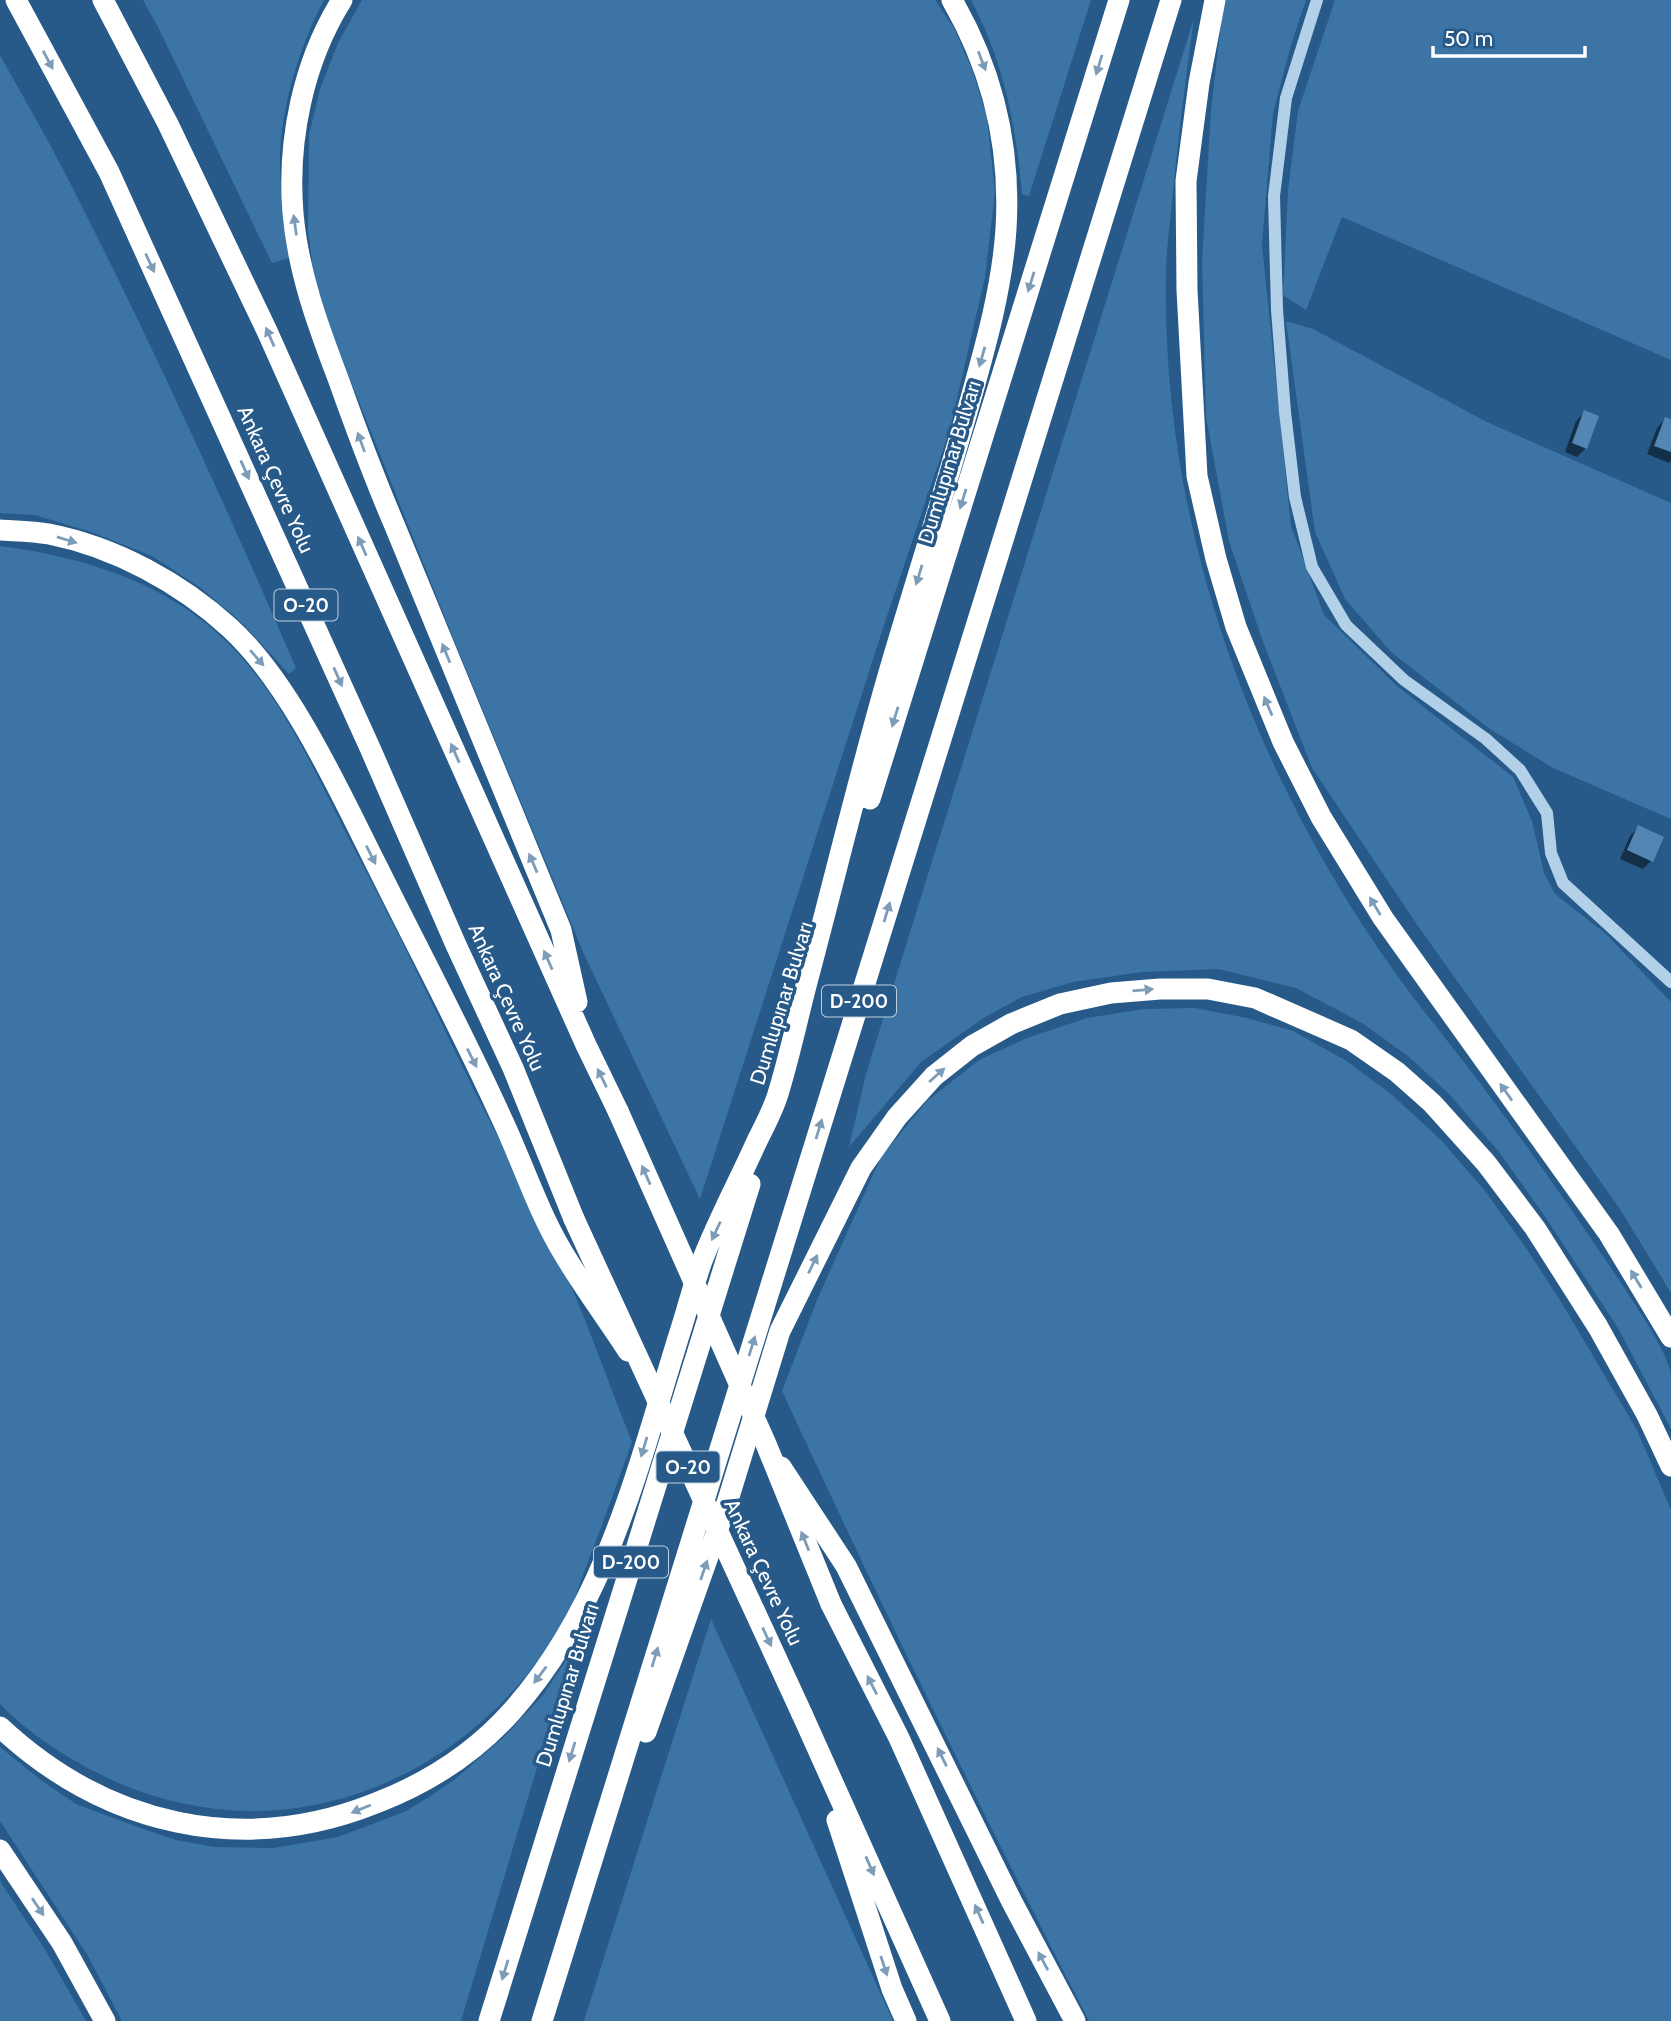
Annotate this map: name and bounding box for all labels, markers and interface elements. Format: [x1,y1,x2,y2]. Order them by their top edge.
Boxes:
scale bar [1433,14,1585,58]
text: 50 m [1444,26,1493,51]
one-way arrow [42,50,54,70]
one-way arrow [976,51,987,72]
one-way arrow [1093,55,1103,76]
one-way arrow [289,214,300,236]
one-way arrow [145,253,156,273]
one-way arrow [1025,272,1035,293]
one-way arrow [264,327,275,348]
one-way arrow [977,347,987,368]
street label: Dumlupınar Bulvarı [912,377,986,547]
street label: Ankara Çevre Yolu [232,402,320,556]
one-way arrow [355,431,366,452]
one-way arrow [239,460,251,480]
one-way arrow [957,489,968,510]
one-way arrow [57,535,78,545]
one-way arrow [356,535,367,556]
one-way arrow [913,565,923,586]
road number: O-20 [274,590,338,620]
one-way arrow [441,642,452,663]
one-way arrow [249,650,264,667]
one-way arrow [333,667,344,688]
one-way arrow [1262,695,1273,716]
one-way arrow [890,706,900,727]
one-way arrow [449,743,461,763]
one-way arrow [365,845,376,865]
one-way arrow [528,852,539,873]
one-way arrow [1369,896,1382,915]
one-way arrow [882,901,893,922]
street label: Dumlupınar Bulvarı [744,918,818,1088]
street label: Ankara Çevre Yolu [463,920,551,1074]
one-way arrow [543,950,554,971]
one-way arrow [1132,985,1154,996]
road number: D-200 [822,986,896,1016]
one-way arrow [467,1048,478,1068]
one-way arrow [928,1067,946,1083]
one-way arrow [596,1068,607,1088]
one-way arrow [1499,1083,1513,1101]
one-way arrow [815,1118,825,1139]
one-way arrow [640,1164,651,1185]
one-way arrow [710,1221,722,1241]
one-way arrow [808,1254,819,1274]
one-way arrow [1629,1269,1642,1288]
one-way arrow [747,1335,757,1356]
one-way arrow [638,1437,648,1458]
road number: O-20 [656,1452,720,1483]
street label: Ankara Çevre Yolu [719,1495,809,1649]
one-way arrow [800,1530,811,1551]
road number: D-200 [594,1546,668,1578]
one-way arrow [699,1559,710,1580]
street label: Dumlupınar Bulvarı [530,1600,604,1770]
one-way arrow [761,1627,773,1647]
one-way arrow [650,1646,661,1667]
one-way arrow [533,1666,547,1684]
one-way arrow [866,1675,877,1695]
one-way arrow [566,1742,576,1763]
one-way arrow [936,1747,947,1767]
one-way arrow [351,1803,372,1814]
one-way arrow [864,1856,876,1876]
one-way arrow [31,1898,45,1916]
one-way arrow [973,1903,984,1924]
one-way arrow [1037,1951,1049,1970]
one-way arrow [879,1955,890,1976]
one-way arrow [499,1960,509,1981]

